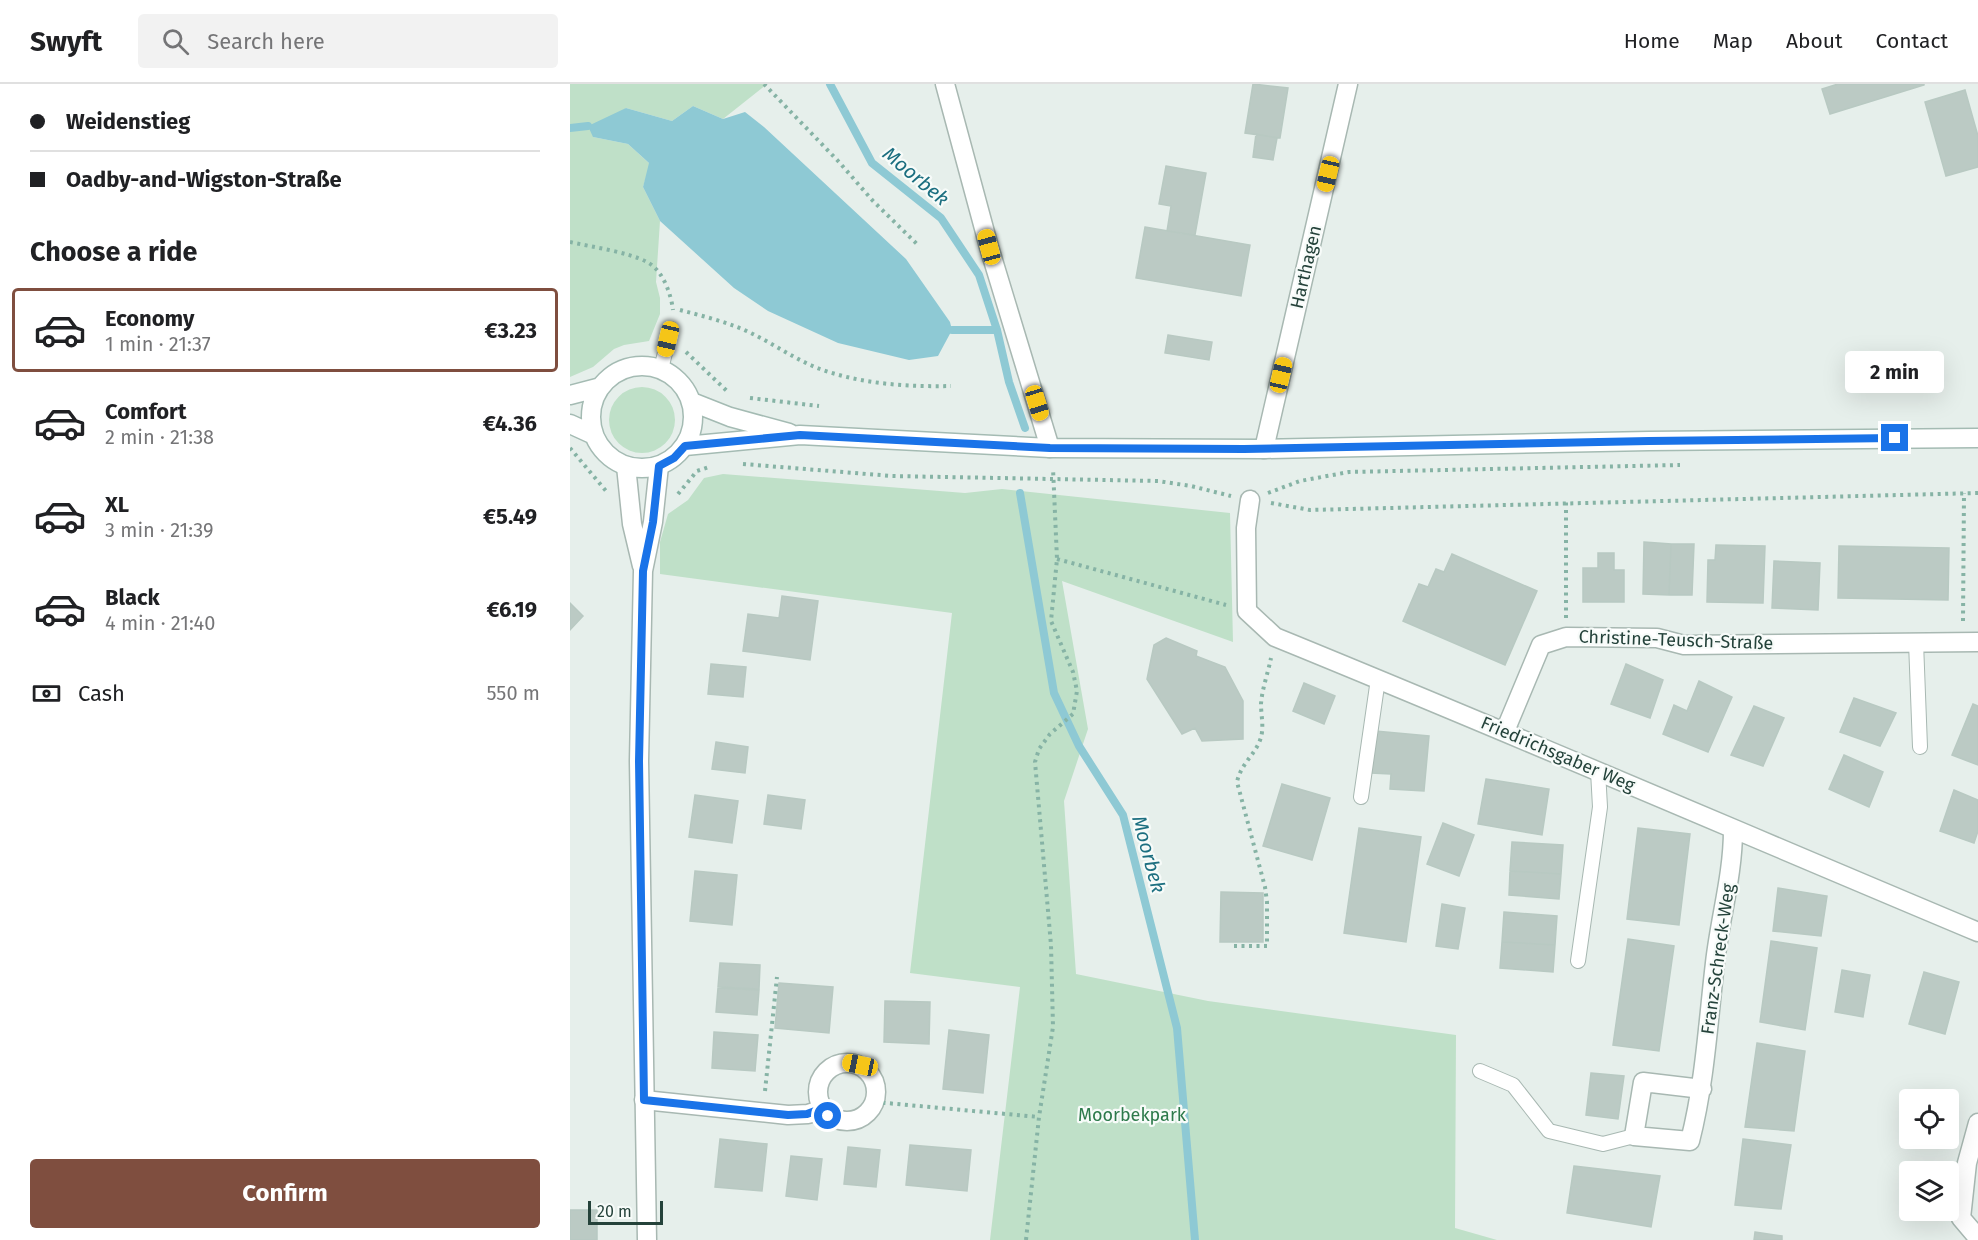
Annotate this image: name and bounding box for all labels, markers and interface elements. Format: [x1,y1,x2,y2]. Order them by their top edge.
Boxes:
search box [138,14,558,68]
text: Swyft [30,25,102,58]
icon: search [159,25,192,58]
text: Search here [207,28,325,55]
text: Home [1624,28,1680,54]
text: Map [1713,28,1753,54]
text: About [1786,28,1843,54]
text: Contact [1876,28,1948,54]
text: Weidenstieg [66,108,190,135]
water label: Moorbek [878,141,954,211]
car [1315,154,1341,194]
text: Oadby-and-Wigston-Straße [66,166,342,193]
street label: Harthagen [1286,223,1326,311]
car [976,227,1002,267]
text: Choose a ride [30,236,197,268]
icon: car [33,303,87,357]
text: Economy [105,305,194,332]
text: €3.23 [485,317,537,344]
car [655,319,681,359]
text: 1 min · 21:37 [105,332,211,356]
callout: 2 min [1846,351,1944,393]
car [1268,355,1294,395]
text: 2 min [1870,360,1919,384]
car [1023,383,1051,423]
icon: car [33,396,87,450]
text: Comfort [105,398,186,425]
text: €4.36 [483,410,537,437]
route end [1881,424,1908,451]
text: 2 min · 21:38 [105,425,214,449]
icon: car [33,489,87,543]
text: XL [105,491,129,518]
text: €5.49 [483,503,537,530]
text: 3 min · 21:39 [105,518,213,542]
icon: car [33,582,87,636]
text: Black [105,584,160,611]
text: €6.19 [486,596,537,623]
text: 4 min · 21:40 [105,611,215,635]
street label: Christine-Teusch-Straße [1578,626,1774,654]
icon: cash [30,677,63,710]
text: Cash [78,680,125,707]
text: 550 m [486,681,540,705]
street label: Friedrichsgaber Weg [1478,712,1639,797]
water label: Moorbek [1127,813,1171,895]
street label: Franz-Schreck-Weg [1697,882,1740,1036]
car [841,1052,879,1078]
map controls [1899,1089,1959,1221]
button: locate [1899,1089,1959,1149]
route start [814,1102,841,1129]
park label: Moorbekpark [1078,1104,1187,1126]
button: Confirm [30,1159,540,1228]
button: layers [1899,1161,1959,1221]
scale bar [588,1198,663,1226]
text: 20 m [597,1202,632,1221]

